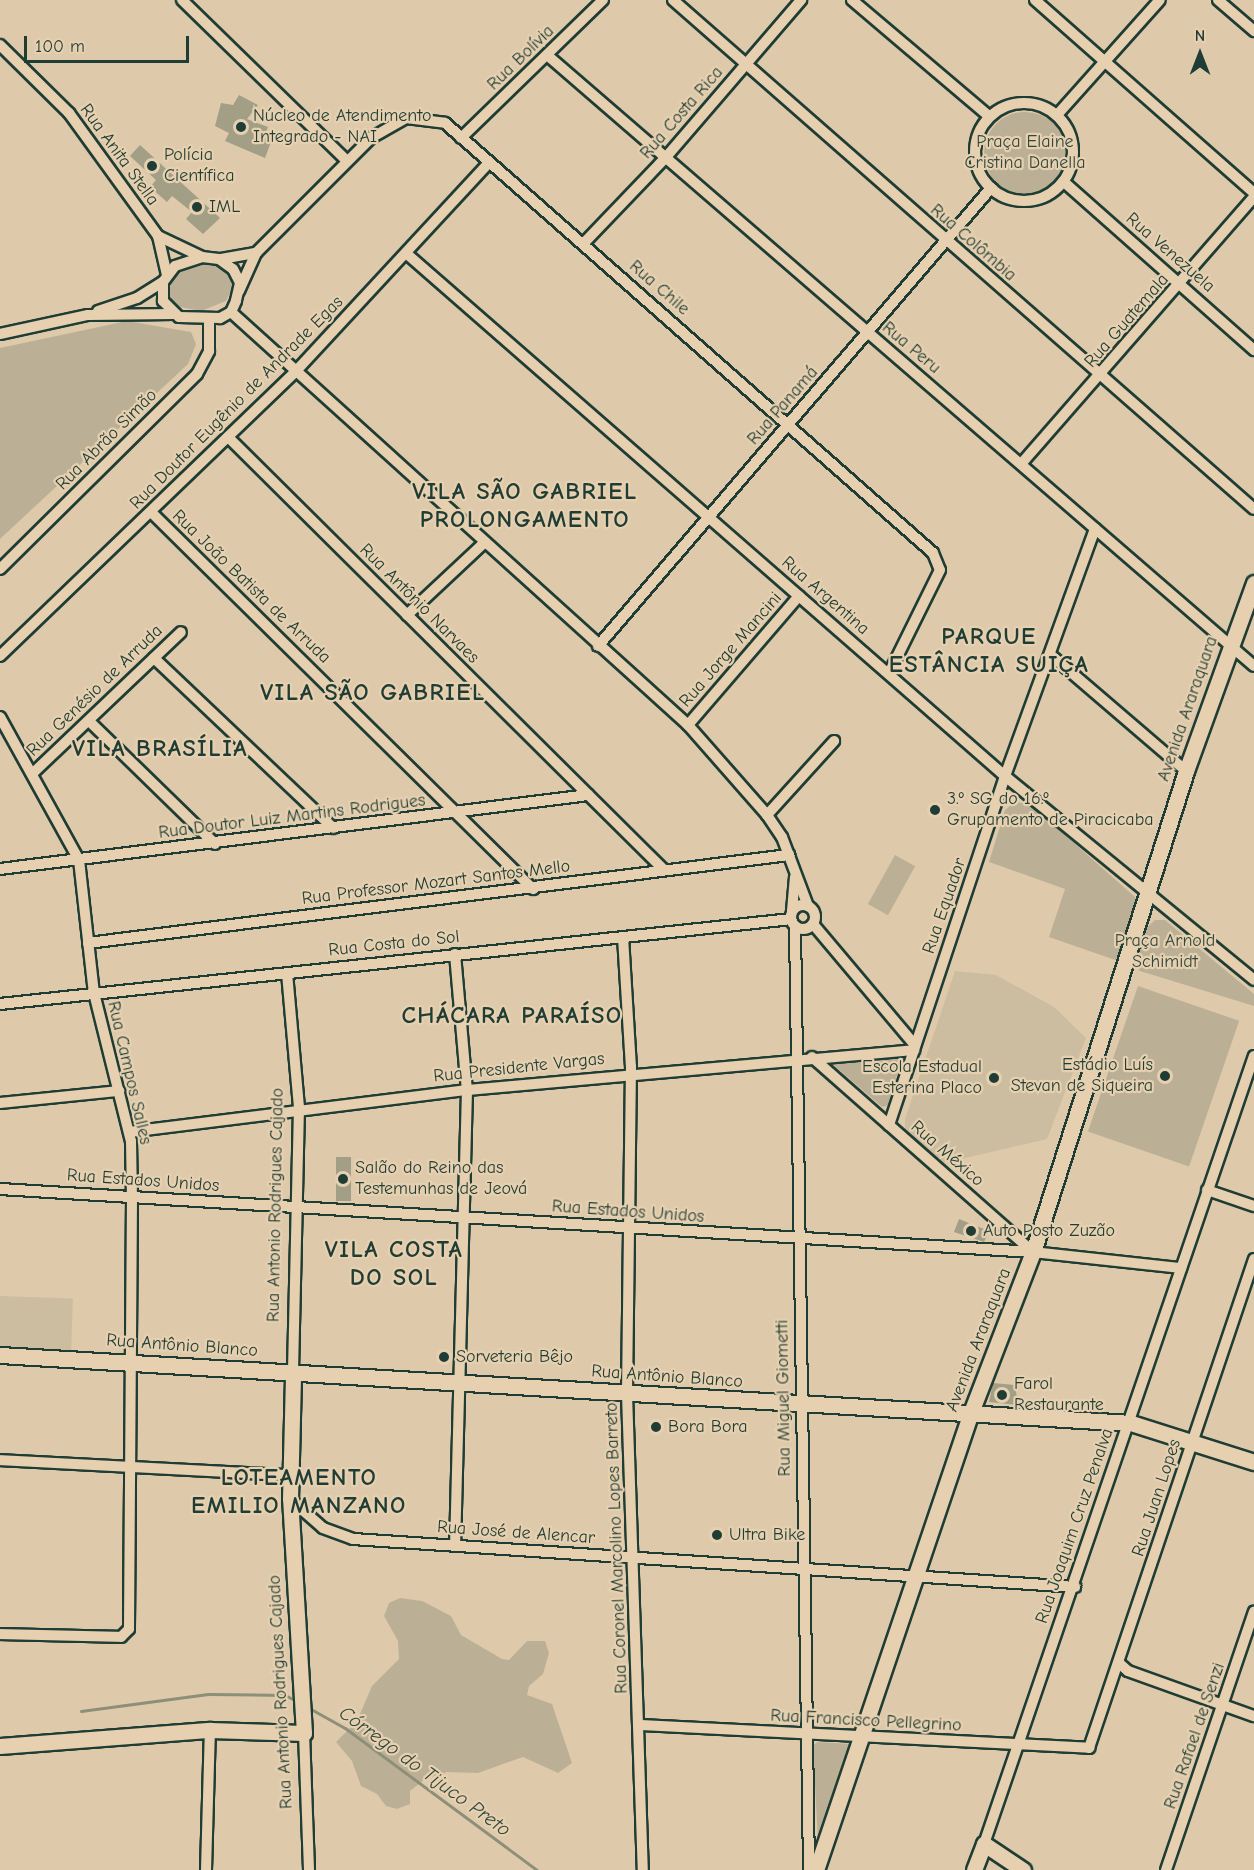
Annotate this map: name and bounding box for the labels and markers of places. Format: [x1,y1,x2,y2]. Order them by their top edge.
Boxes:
place label: Núcleo de Atendimento Integrado - NAI [253,106,431,148]
marker: Núcleo de Atendimento Integrado - NAI [234,120,248,134]
place label: Polícia Científica [164,145,234,188]
marker: Polícia Científica [145,159,159,173]
place label: IML [209,196,240,218]
marker: IML [190,200,204,214]
place label: 3.º SG do 16.º Grupamento de Piracicaba [947,789,1154,832]
marker: 3.º SG do 16.º Grupamento de Piracicaba [928,803,942,817]
place label: Estádio Luís Stevan de Siqueira [1011,1055,1153,1098]
place label: Escola Estadual Esterina Placo [862,1057,982,1100]
marker: Estádio Luís Stevan de Siqueira [1158,1069,1172,1083]
marker: Escola Estadual Esterina Placo [987,1071,1001,1085]
place label: Salão do Reino das Testemunhas de Jeová [355,1158,527,1200]
marker: Salão do Reino das Testemunhas de Jeová [336,1172,350,1186]
place label: Auto Posto Zuzão [983,1220,1115,1242]
marker: Auto Posto Zuzão [964,1224,978,1238]
place label: Sorveteria Bêjo [456,1346,573,1368]
marker: Sorveteria Bêjo [437,1350,451,1364]
place label: Farol Restaurante [1014,1374,1104,1416]
marker: Farol Restaurante [995,1388,1009,1402]
place label: Bora Bora [668,1416,748,1438]
marker: Bora Bora [649,1420,663,1434]
place label: Ultra Bike [729,1524,805,1546]
marker: Ultra Bike [710,1528,724,1542]

